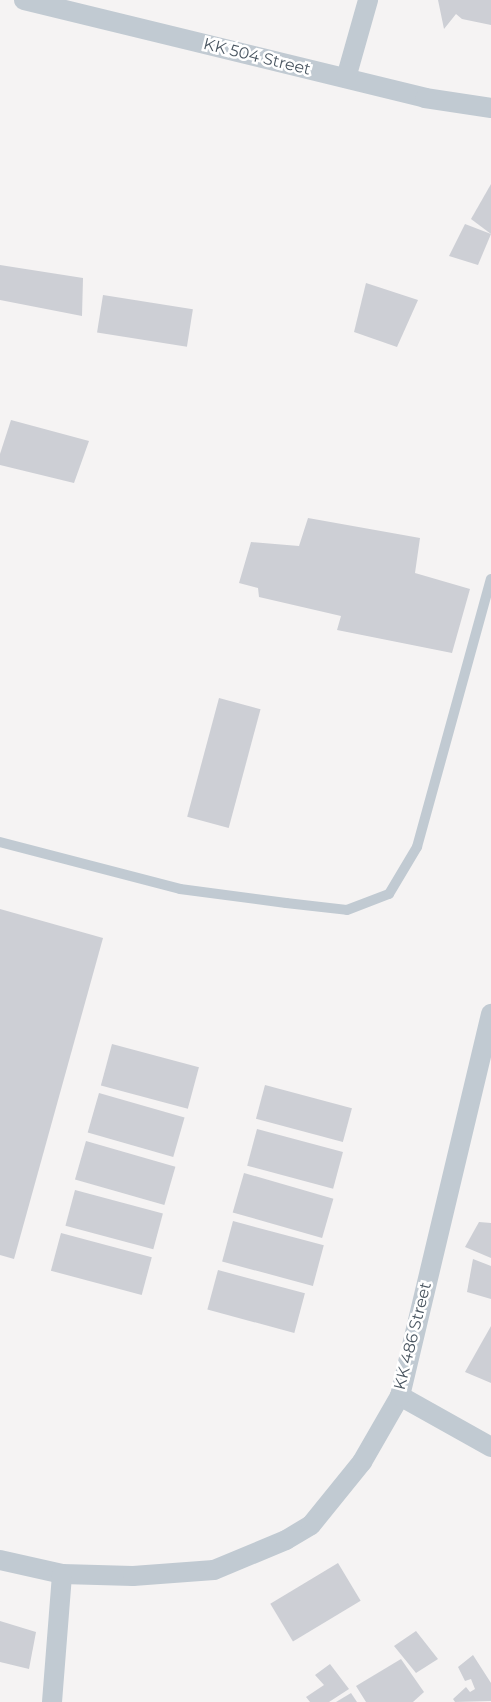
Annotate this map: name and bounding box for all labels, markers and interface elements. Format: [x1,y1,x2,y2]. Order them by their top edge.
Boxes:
street label: KK 504 Street [201,34,313,80]
street label: KK 486 Street [390,1280,436,1392]

